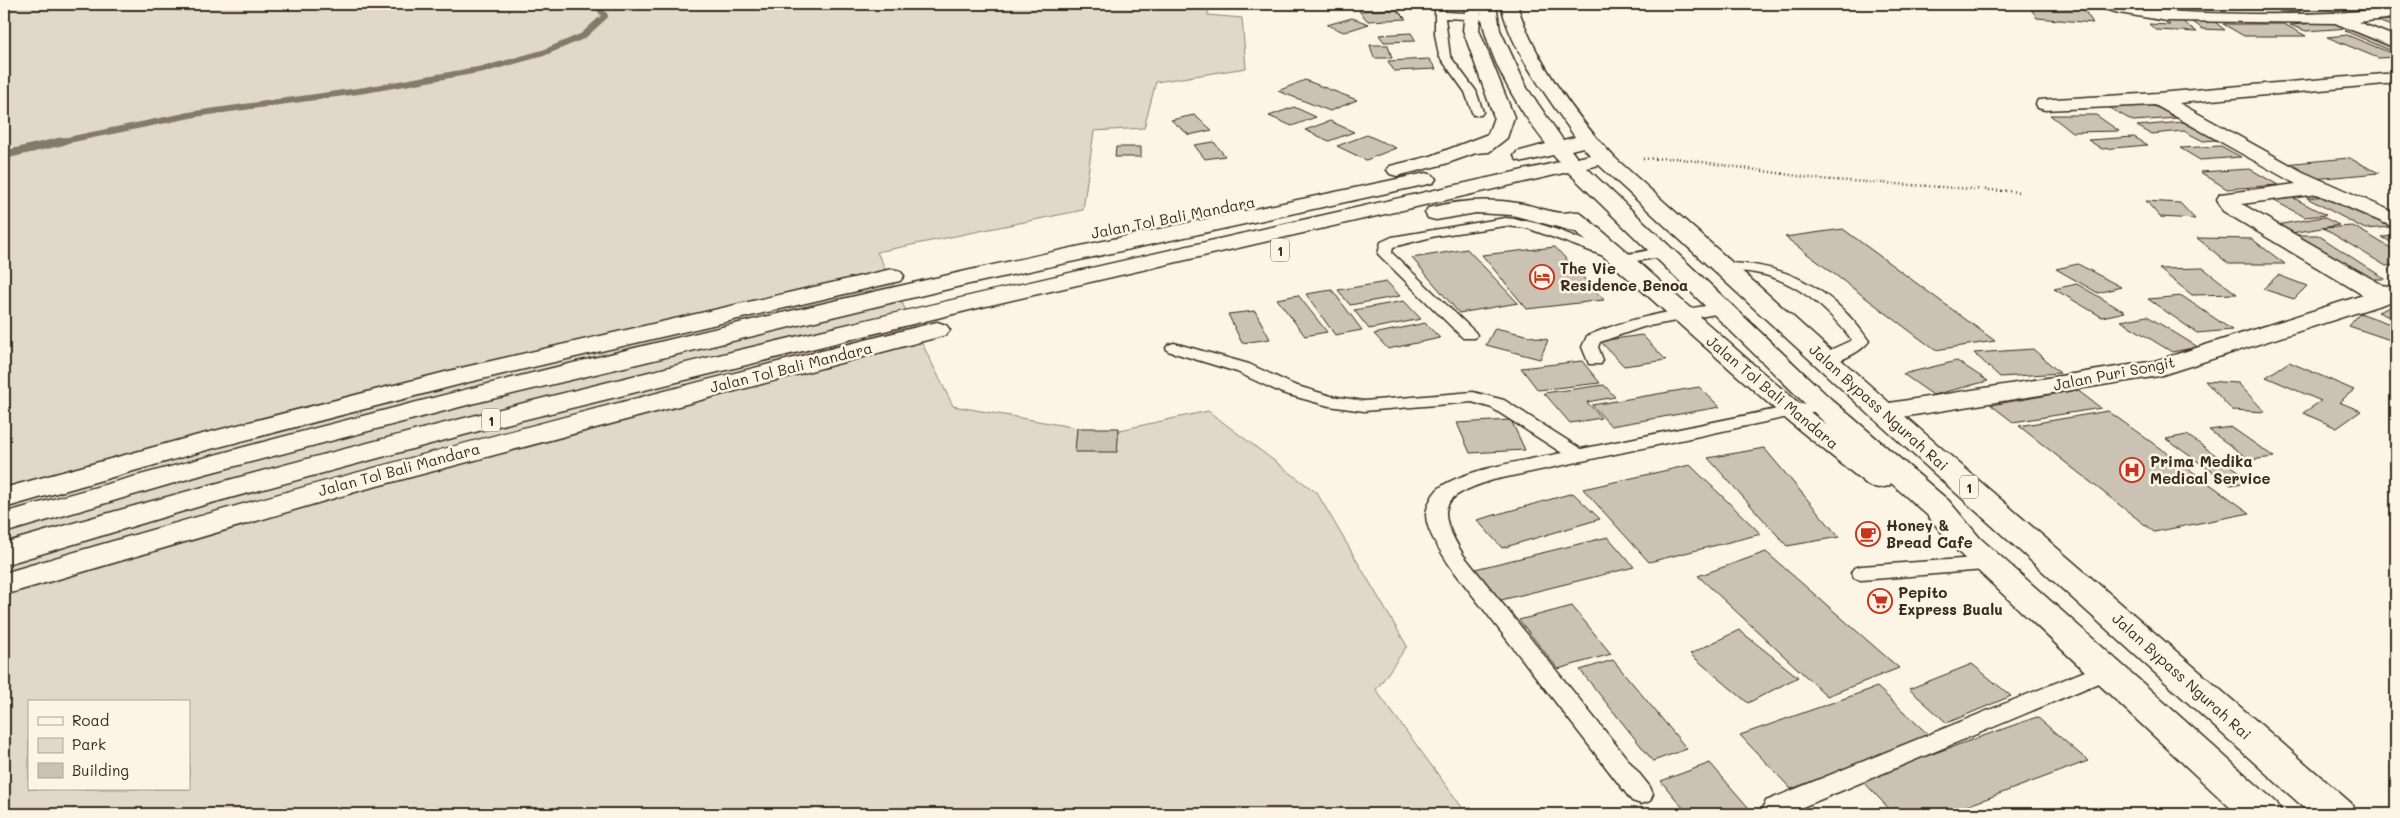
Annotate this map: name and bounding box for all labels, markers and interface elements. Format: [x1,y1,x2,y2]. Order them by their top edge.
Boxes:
street label: Jalan Tol Bali Mandara [1089,191,1257,243]
road number: 1 [1271,238,1289,262]
place label: The Vie Residence Benoa [1560,258,1688,295]
hotel icon: The Vie Residence Benoa [1529,264,1555,290]
street label: Jalan Tol Bali Mandara [1703,331,1843,453]
street label: Jalan Tol Bali Mandara [708,337,874,397]
street label: Jalan Bypass Ngurah Rai [1805,339,1953,475]
street label: Jalan Puri Songit [2051,351,2177,395]
road number: 1 [482,408,500,432]
street label: Jalan Tol Bali Mandara [316,438,482,500]
place label: Prima Medika Medical Service [2150,451,2271,488]
hospital icon: Prima Medika Medical Service [2119,457,2145,483]
road number: 1 [1960,476,1978,498]
place label: Honey & Bread Cafe [1886,515,1973,552]
cafe icon: Honey & Bread Cafe [1855,521,1881,547]
place label: Pepito Express Bualu [1898,582,2003,619]
supermarket icon: Pepito Express Bualu [1867,588,1893,614]
street label: Jalan Bypass Ngurah Rai [2108,608,2256,744]
legend [28,700,190,790]
text: Road [72,710,109,730]
text: Park [72,734,106,754]
text: Building [72,760,129,780]

